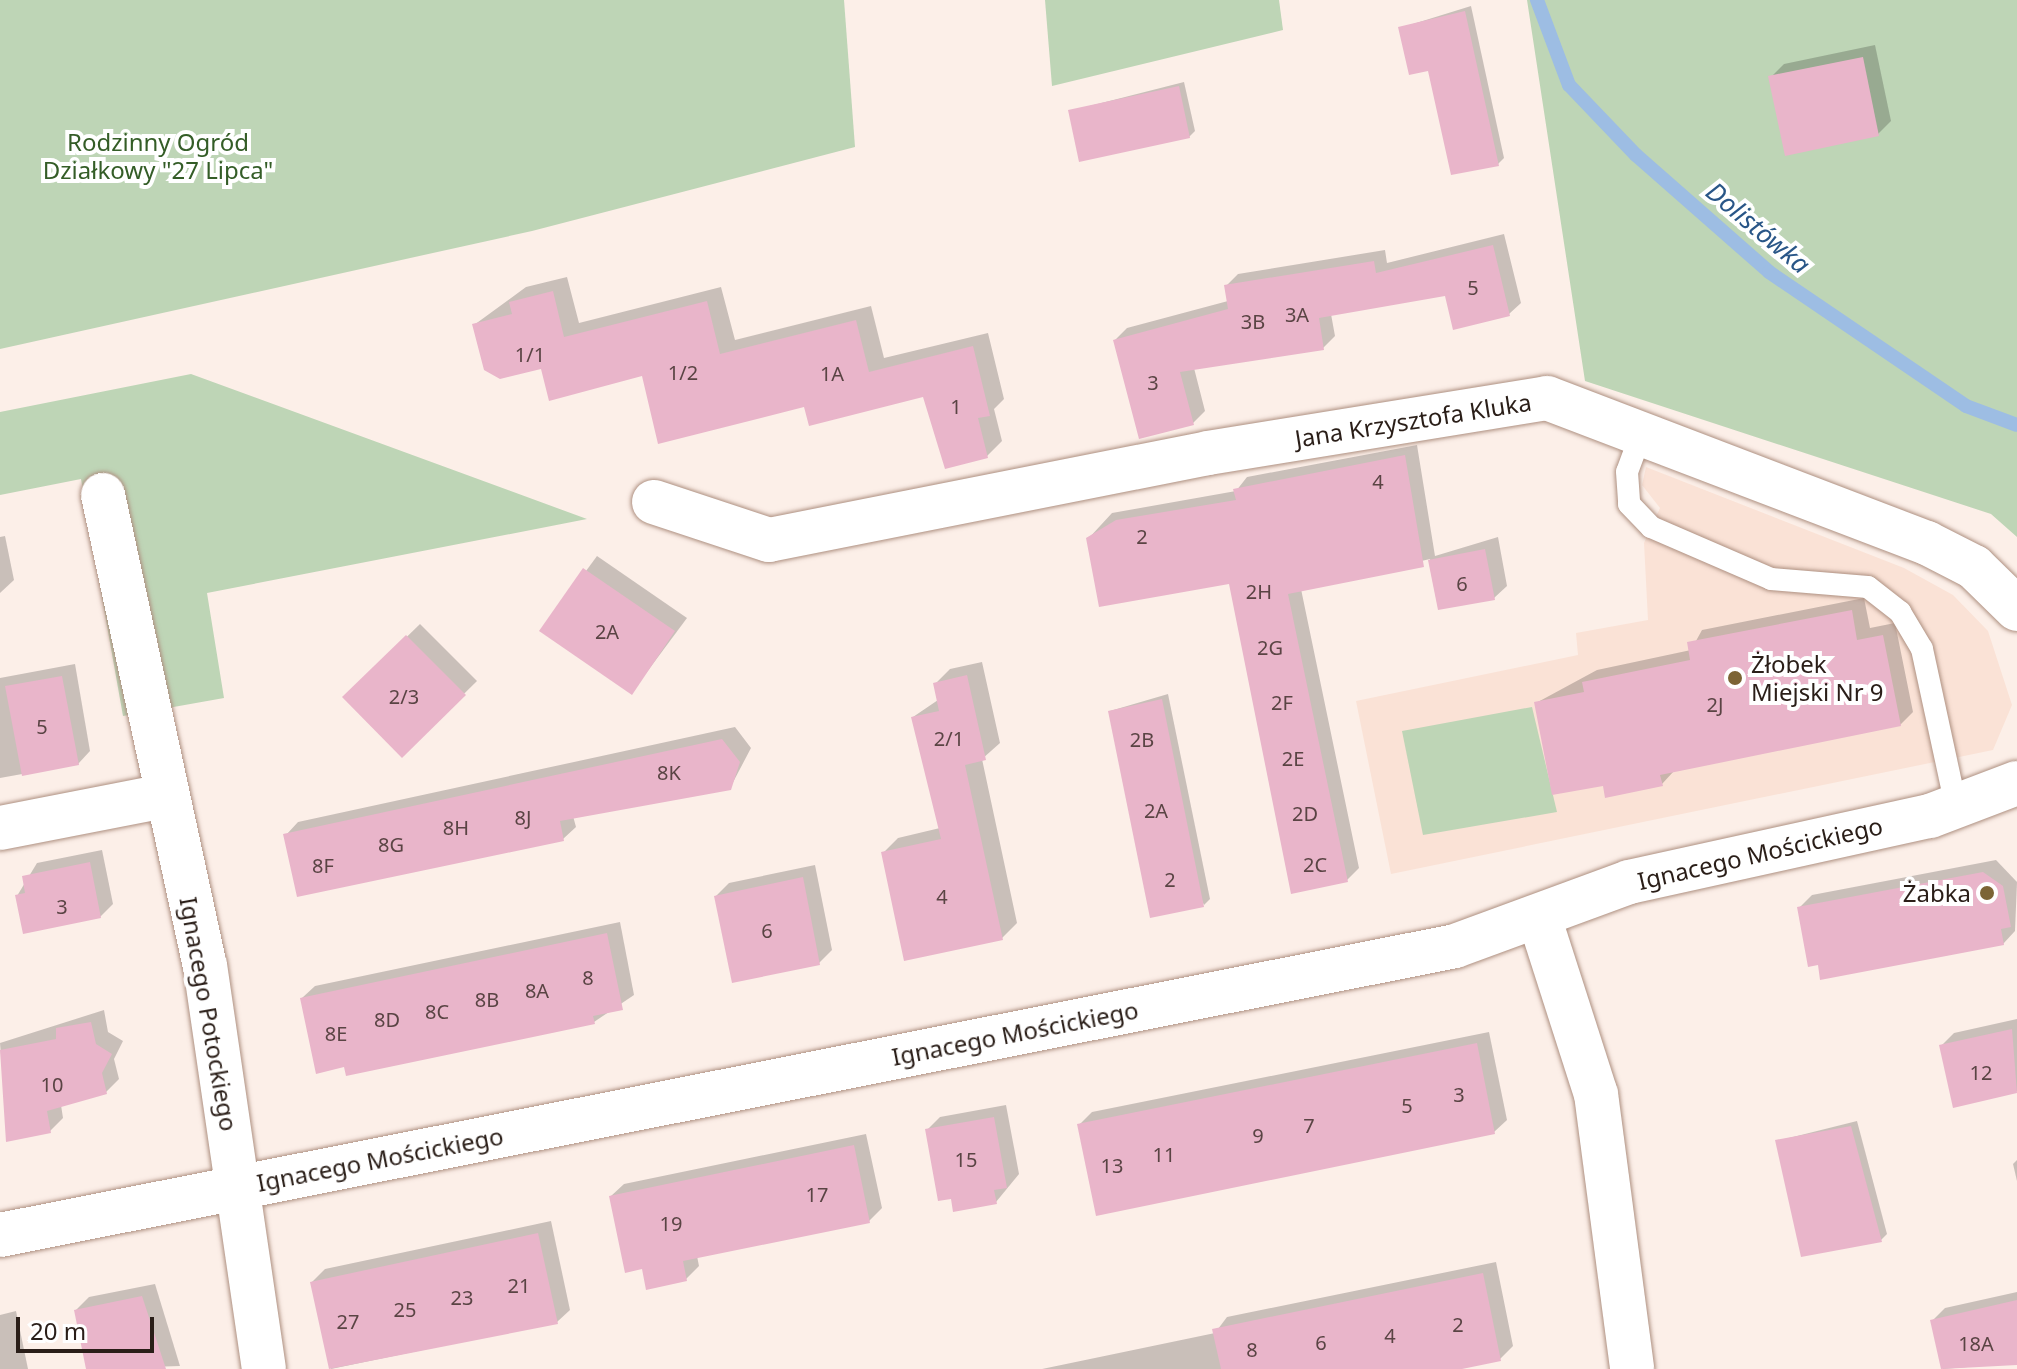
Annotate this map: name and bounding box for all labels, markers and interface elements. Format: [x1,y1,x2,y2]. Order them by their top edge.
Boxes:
park label: Rodzinny Ogród Działkowy "27 Lipca" [43,128,273,184]
water label: Dolistówka [1700,176,1816,280]
house number: 5 [1467,275,1479,299]
house number: 3A [1285,302,1309,326]
house number: 3B [1241,309,1265,333]
house number: 1/1 [515,342,545,366]
house number: 1/2 [668,360,698,384]
house number: 1A [820,361,844,385]
house number: 3 [1147,370,1159,394]
street label: Jana Krzysztofa Kluka [1293,387,1533,453]
house number: 1 [950,394,962,418]
house number: 4 [1372,469,1384,493]
house number: 2 [1136,524,1148,548]
house number: 6 [1456,571,1468,595]
house number: 2H [1246,579,1272,603]
house number: 2A [595,619,619,643]
house number: 2G [1257,635,1283,659]
place label: Żłobek Miejski Nr 9 [1751,650,1884,706]
marker: Żłobek Miejski Nr 9 [1726,669,1744,687]
house number: 2/3 [389,684,419,708]
house number: 2F [1271,690,1293,714]
house number: 2J [1707,692,1723,716]
house number: 5 [36,714,48,738]
house number: 2/1 [934,726,964,750]
house number: 2B [1130,727,1154,751]
house number: 2E [1282,746,1304,770]
house number: 8K [657,760,681,784]
house number: 2A [1144,798,1168,822]
house number: 2D [1292,801,1318,825]
house number: 8J [515,805,531,829]
street label: Ignacego Mościckiego [1635,811,1885,895]
house number: 8H [443,815,469,839]
house number: 8G [378,832,404,856]
house number: 2C [1303,852,1327,876]
house number: 8F [312,853,334,877]
house number: 2 [1164,867,1176,891]
place label: Żabka [1903,879,1971,907]
house number: 4 [936,884,948,908]
marker: Żabka [1978,884,1996,902]
house number: 3 [56,894,68,918]
street label: Ignacego Potockiego [174,895,244,1133]
house number: 6 [761,918,773,942]
house number: 8 [582,965,594,989]
house number: 8A [525,978,549,1002]
house number: 8B [475,987,499,1011]
street label: Ignacego Mościckiego [889,995,1141,1071]
house number: 8C [425,999,449,1023]
house number: 8D [374,1007,400,1031]
house number: 8E [325,1021,347,1045]
house number: 12 [1970,1060,1992,1084]
house number: 10 [41,1072,63,1096]
house number: 3 [1453,1082,1465,1106]
house number: 5 [1401,1093,1413,1117]
house number: 7 [1303,1113,1315,1137]
street label: Ignacego Mościckiego [254,1121,506,1197]
house number: 9 [1252,1123,1264,1147]
house number: 11 [1153,1142,1175,1166]
house number: 15 [955,1147,977,1171]
house number: 13 [1101,1153,1123,1177]
house number: 17 [806,1182,828,1206]
house number: 19 [660,1211,682,1235]
house number: 21 [508,1273,530,1297]
house number: 23 [451,1285,473,1309]
house number: 25 [394,1297,416,1321]
scale bar [20,1301,158,1351]
house number: 27 [337,1309,359,1333]
house number: 2 [1452,1312,1464,1336]
text: 20 m [30,1314,86,1347]
house number: 4 [1384,1323,1396,1347]
house number: 6 [1315,1330,1327,1354]
house number: 18A [1958,1331,1994,1355]
house number: 8 [1246,1337,1258,1361]

